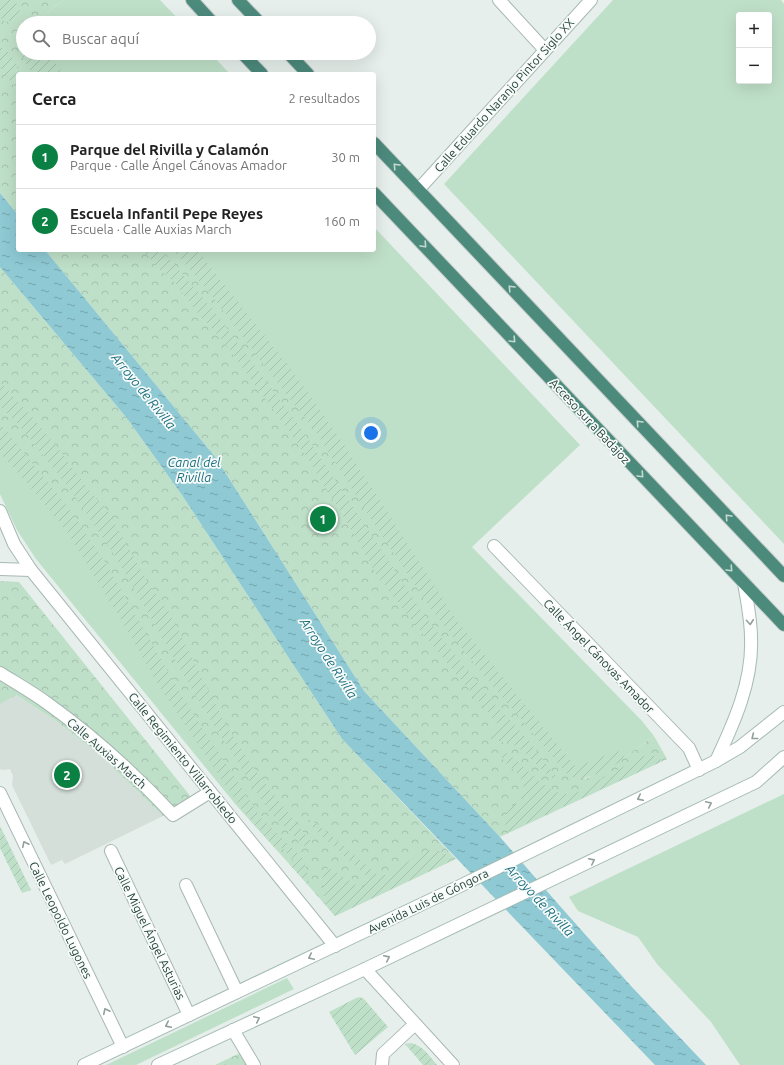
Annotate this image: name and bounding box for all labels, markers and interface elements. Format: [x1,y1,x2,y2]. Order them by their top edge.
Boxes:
map controls [736,12,772,84]
button: + [736,12,772,48]
street label: Calle Eduardo Naranjo Pintor Siglo XX [432,15,577,174]
search box [16,16,376,60]
icon: search [30,27,52,49]
text: Buscar aquí [62,30,139,47]
button: − [736,48,772,84]
text: Cerca [32,89,77,108]
text: 2 resultados [289,91,360,105]
text: Parque del Rivilla y Calamón [70,141,269,158]
text: 1 [41,150,49,164]
text: 30 m [331,150,360,164]
text: Parque · Calle Ángel Cánovas Amador [70,158,287,172]
one-way arrow [394,164,401,171]
text: Escuela Infantil Pepe Reyes [70,205,263,222]
text: 2 [41,214,49,228]
text: 160 m [324,214,360,228]
text: Escuela · Calle Auxias March [70,222,232,236]
one-way arrow [419,240,426,248]
one-way arrow [508,285,516,293]
one-way arrow [508,335,515,342]
water label: Arroyo de Rivilla [109,350,179,432]
street label: Acceso sur a Badajoz [547,376,633,466]
one-way arrow [636,420,644,428]
your location [361,423,381,443]
water label: Canal del Rivilla [167,455,221,484]
one-way arrow [636,470,643,477]
pin: 1 [310,504,336,534]
one-way arrow [725,514,733,522]
one-way arrow [725,564,733,572]
street label: Calle Ángel Cánovas Amador [541,596,657,716]
water label: Arroyo de Rivilla [297,614,360,701]
one-way arrow [745,619,754,625]
street label: Calle Regimiento Villarrobledo [126,690,240,826]
street label: Calle Auxias March [65,715,149,791]
one-way arrow [751,732,758,739]
pin: 2 [54,760,80,790]
one-way arrow [636,793,644,801]
one-way arrow [705,801,712,809]
one-way arrow [22,841,30,848]
one-way arrow [588,858,595,866]
street label: Calle Leopoldo Lugones [27,859,95,981]
water label: Arroyo de Rivilla [502,860,577,939]
street label: Calle Miguel Ángel Asturias [112,864,188,1002]
street label: Avenida Luis de Góngora [366,866,490,936]
one-way arrow [307,952,315,960]
one-way arrow [383,955,391,963]
one-way arrow [103,1008,111,1016]
one-way arrow [252,1016,260,1024]
one-way arrow [165,1020,172,1028]

